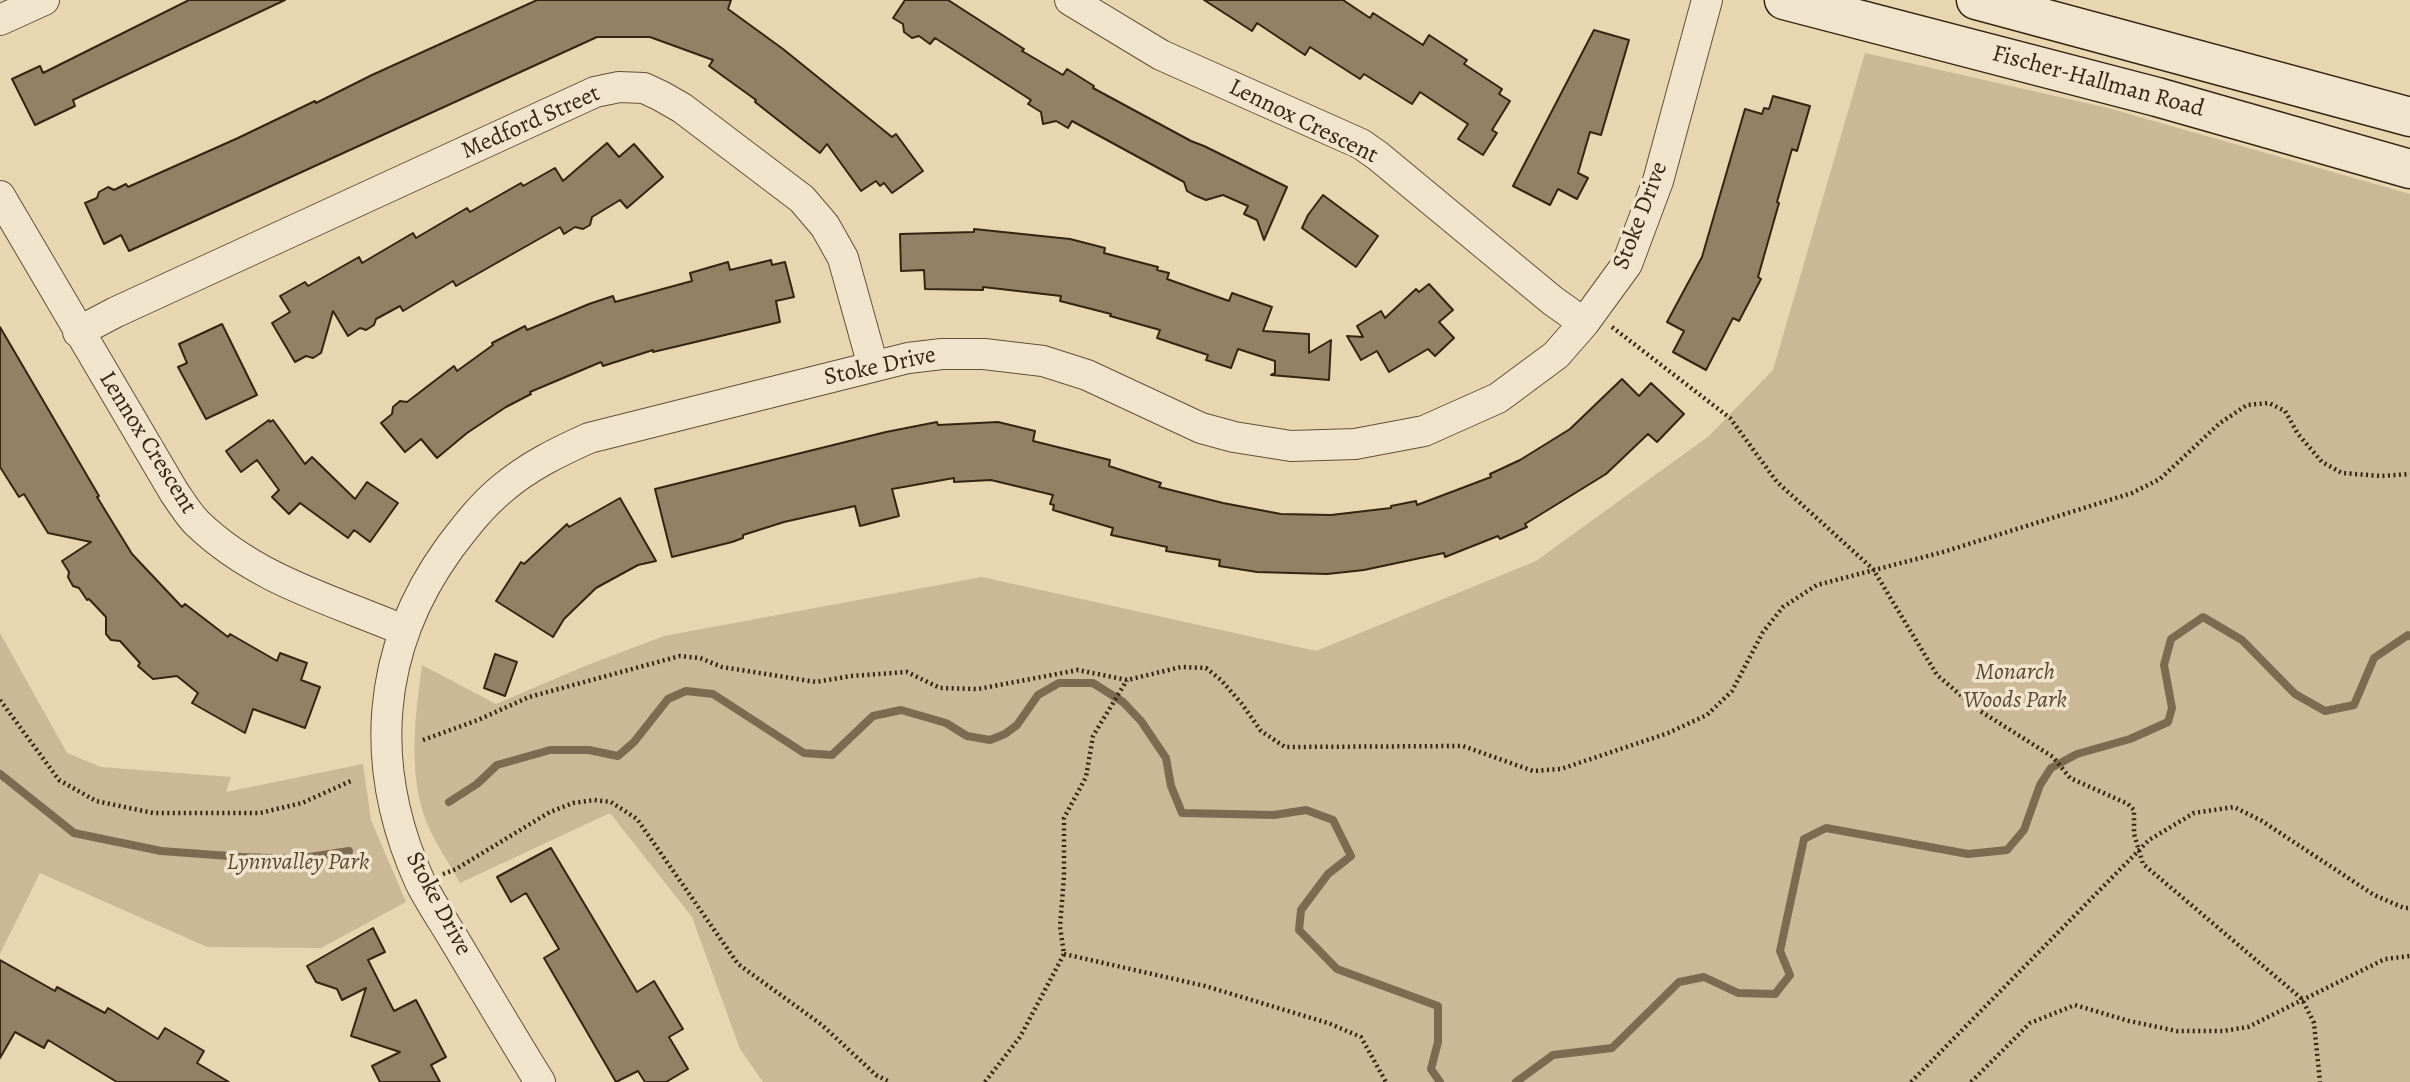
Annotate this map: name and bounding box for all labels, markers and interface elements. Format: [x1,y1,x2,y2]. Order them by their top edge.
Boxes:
street label: Fischer-Hallman Road [1989,40,2207,124]
street label: Lennox Crescent [1224,73,1382,171]
street label: Medford Street [457,80,605,166]
street label: Stoke Drive [1607,158,1675,274]
street label: Stoke Drive [822,341,938,393]
street label: Lennox Crescent [92,367,202,519]
park label: Monarch Woods Park [1963,659,2067,715]
street label: Stoke Drive [399,847,477,961]
park label: Lynnvalley Park [227,849,369,877]

